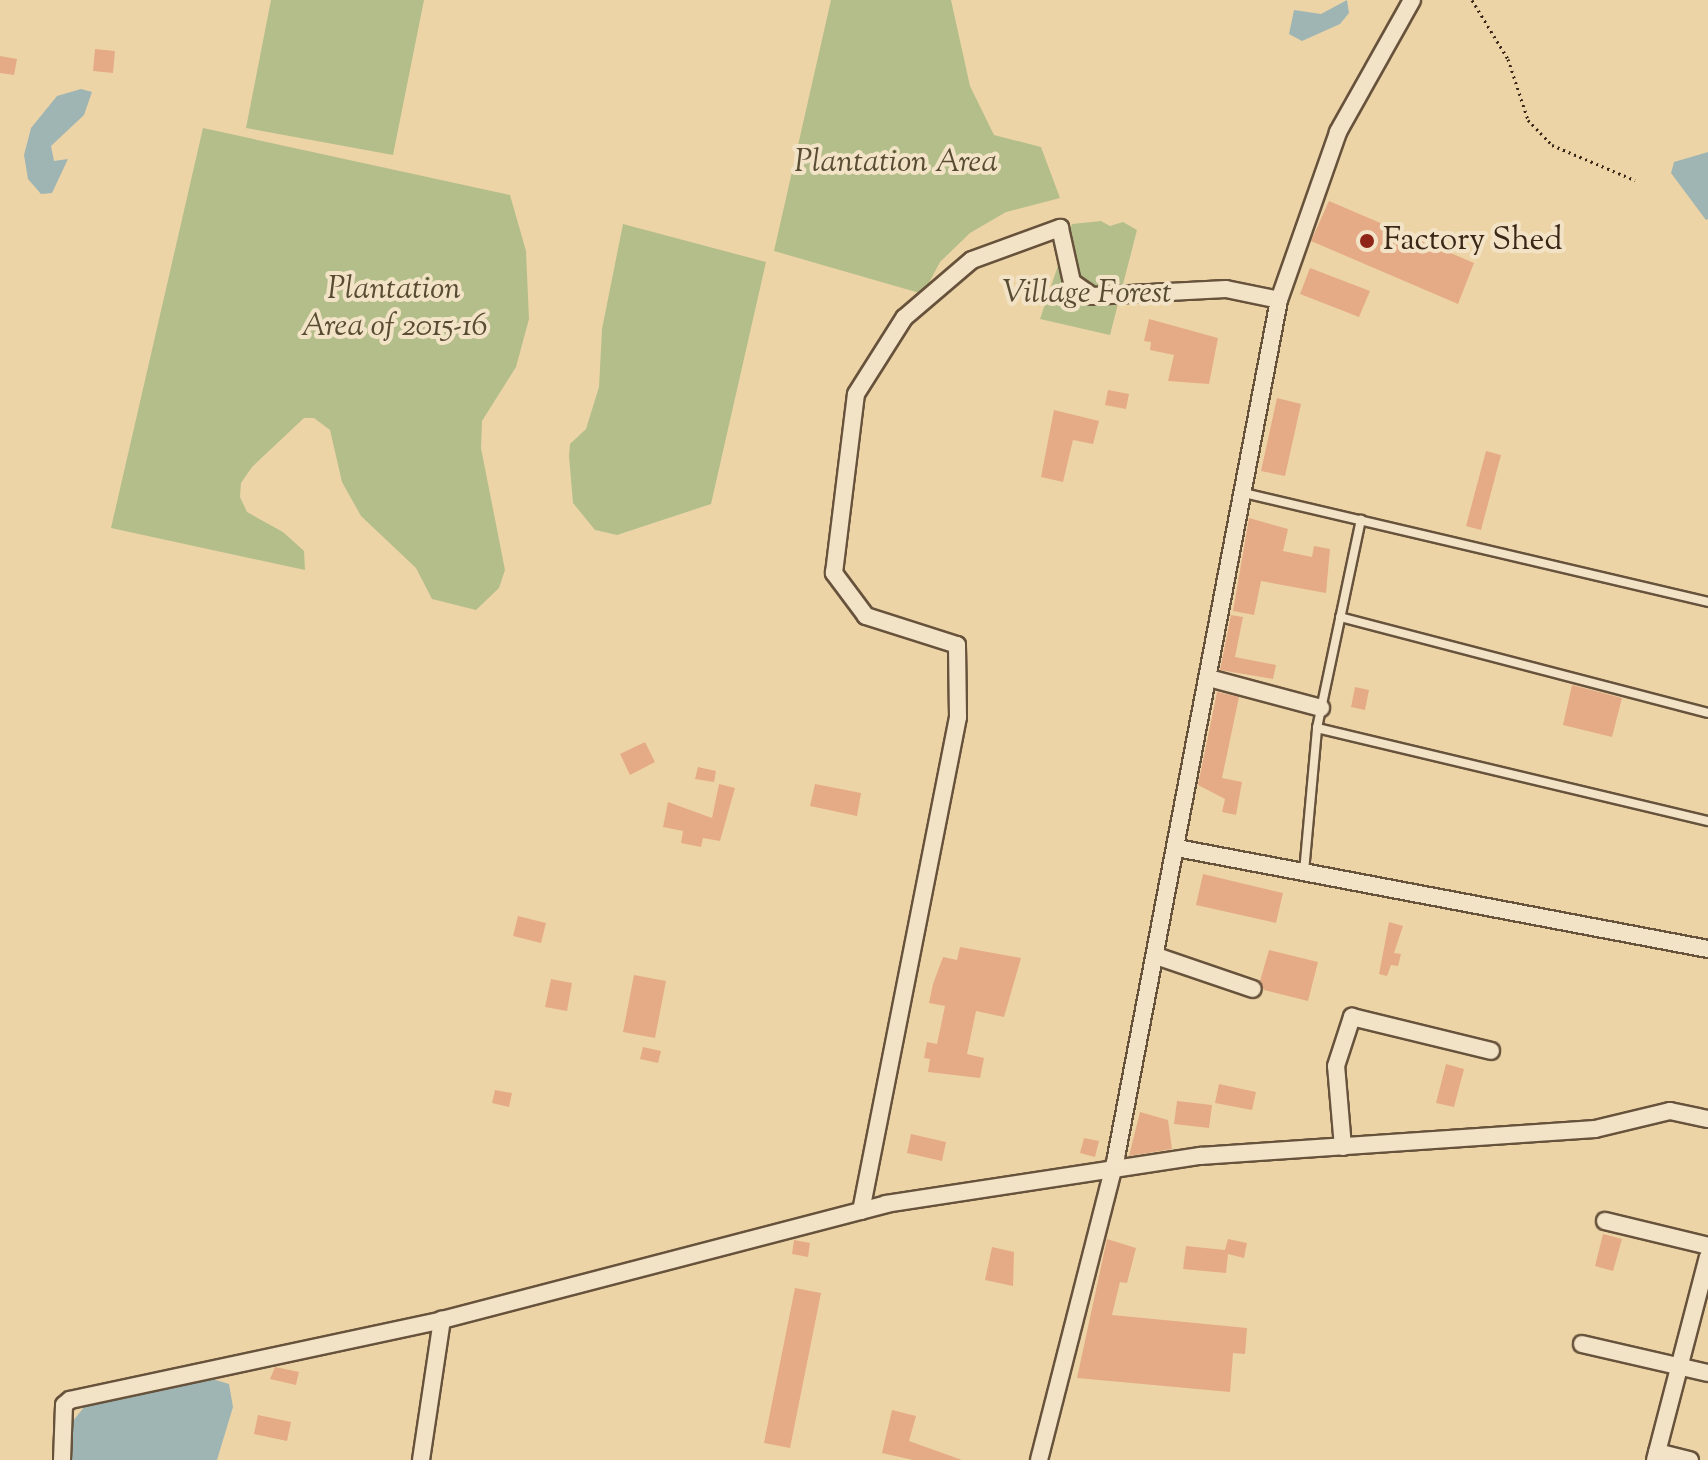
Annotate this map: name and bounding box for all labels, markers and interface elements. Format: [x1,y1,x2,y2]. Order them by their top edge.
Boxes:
park label: Plantation Area [794,144,998,182]
place label: Factory Shed [1383,222,1563,260]
marker: Factory Shed [1358,232,1376,250]
park label: Plantation Area of 2015-16 [301,272,487,347]
park label: Village Forest [1002,275,1172,313]

